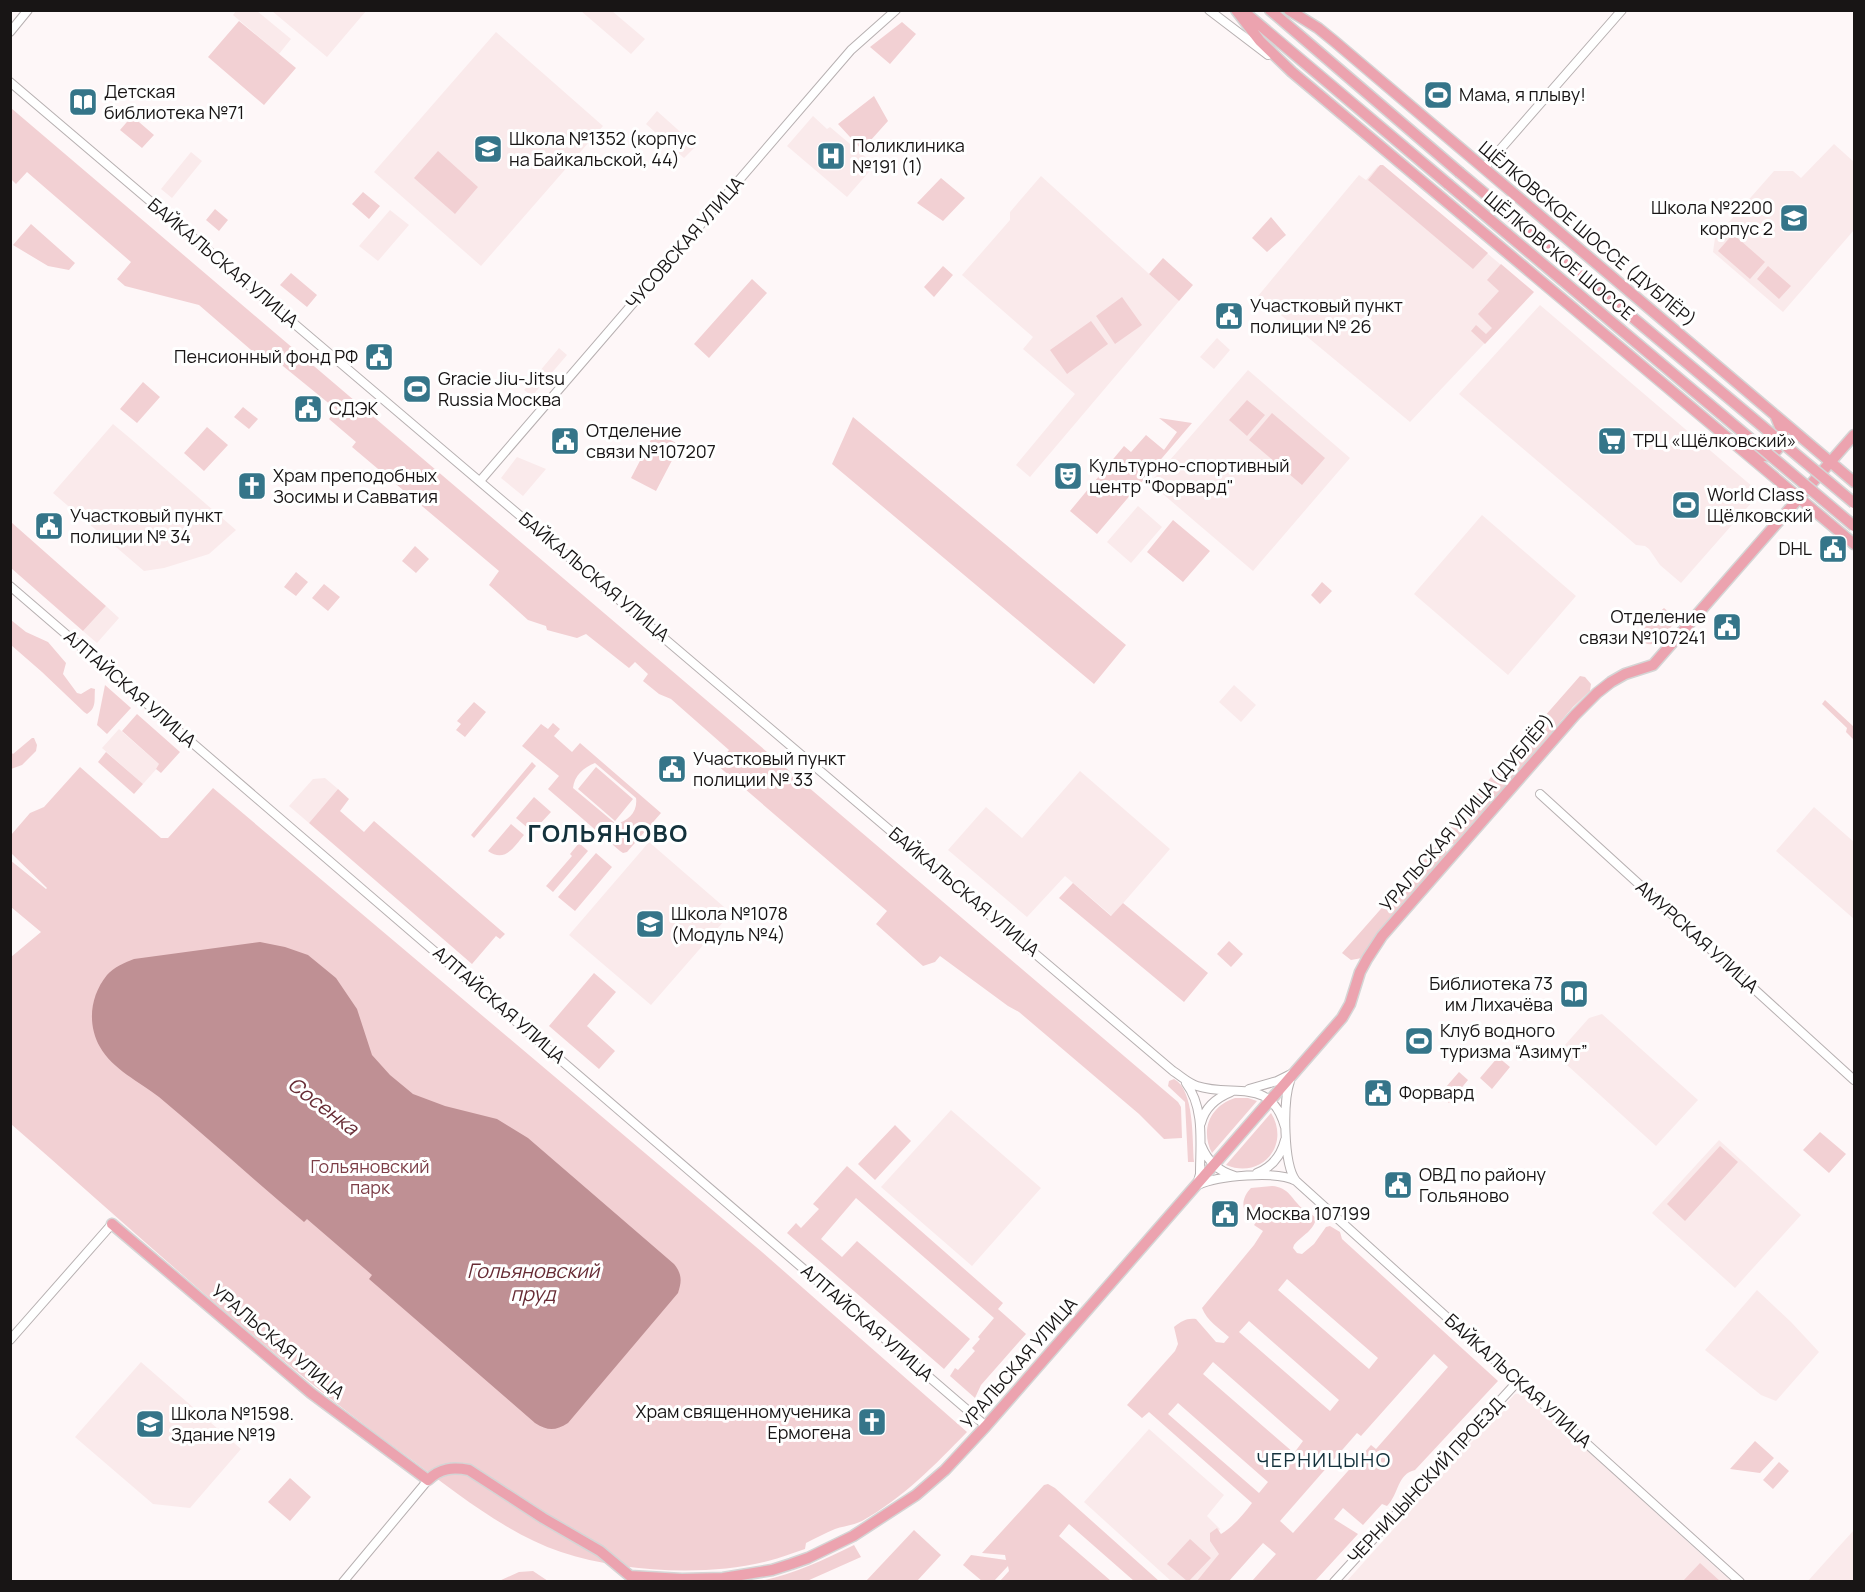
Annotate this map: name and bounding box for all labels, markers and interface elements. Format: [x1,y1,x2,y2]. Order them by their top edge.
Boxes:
place label: Детская библиотека №71 [104,79,244,124]
sports icon: Мама, я плыву! [1422,79,1454,111]
place label: Мама, я плыву! [1459,82,1586,106]
library icon: Детская библиотека №71 [67,86,99,118]
place label: Школа №1352 (корпус на Байкальской, 44) [509,126,696,171]
school or university icon: Школа №1352 (корпус на Байкальской, 44) [472,133,504,165]
place label: Поликлиника №191 (1) [852,133,965,178]
street label: ЩЁЛКОВСКОЕ ШОССЕ (ДУБЛЁР) [1474,137,1700,331]
hospital icon: Поликлиника №191 (1) [815,140,847,172]
street label: ЧУСОВСКАЯ УЛИЦА [620,171,749,314]
street label: ЩЁЛКОВСКОЕ ШОССЕ [1480,187,1638,325]
street label: БАЙКАЛЬСКАЯ УЛИЦА [143,192,304,333]
place label: Школа №2200 корпус 2 [1651,195,1773,240]
school or university icon: Школа №2200 корпус 2 [1778,202,1810,234]
place label: Участковый пункт полиции № 26 [1250,293,1403,338]
public building icon: Участковый пункт полиции № 26 [1213,300,1245,332]
public building icon: Пенсионный фонд РФ [363,341,395,373]
place label: Пенсионный фонд РФ [174,344,358,368]
place label: Gracie Jiu-Jitsu Russia Москва [438,366,565,411]
sports icon: Gracie Jiu-Jitsu Russia Москва [401,373,433,405]
public building icon: СДЭК [292,393,324,425]
place label: СДЭК [329,396,378,420]
place label: Отделение связи №107207 [586,418,716,463]
public building icon: Отделение связи №107207 [549,425,581,457]
supermarket icon: ТРЦ «Щёлковский» [1596,425,1628,457]
place label: ТРЦ «Щёлковский» [1633,428,1796,452]
place label: Культурно-спортивный центр "Форвард" [1089,453,1289,498]
theatre icon: Культурно-спортивный центр "Форвард" [1052,460,1084,492]
place label: Храм преподобных Зосимы и Савватия [273,463,438,508]
church icon: Храм преподобных Зосимы и Савватия [236,470,268,502]
place label: World Class Щёлковский [1707,482,1813,527]
sports icon: World Class Щёлковский [1670,489,1702,521]
place label: Участковый пункт полиции № 34 [70,503,223,548]
street label: БАЙКАЛЬСКАЯ УЛИЦА [514,506,675,647]
public building icon: Участковый пункт полиции № 34 [33,510,65,542]
public building icon: DHL [1817,533,1849,565]
place label: DHL [1778,536,1812,560]
place label: Отделение связи №107241 [1579,604,1706,649]
public building icon: Отделение связи №107241 [1711,611,1743,643]
street label: АЛТАЙСКАЯ УЛИЦА [59,624,202,753]
street label: УРАЛЬСКАЯ УЛИЦА (ДУБЛЁР) [1374,709,1559,916]
place label: Участковый пункт полиции № 33 [693,746,846,791]
public building icon: Участковый пункт полиции № 33 [656,753,688,785]
district label: ГОЛЬЯНОВО [527,816,689,849]
street label: БАЙКАЛЬСКАЯ УЛИЦА [884,821,1045,962]
street label: АМУРСКАЯ УЛИЦА [1631,875,1765,998]
place label: Школа №1078 (Модуль №4) [671,901,788,946]
school or university icon: Школа №1078 (Модуль №4) [634,908,666,940]
street label: АЛТАЙСКАЯ УЛИЦА [428,940,571,1069]
place label: Библиотека 73 им Лихачёва [1429,971,1553,1016]
library icon: Библиотека 73 им Лихачёва [1558,978,1590,1010]
place label: Клуб водного туризма “Азимут” [1440,1018,1588,1063]
sports icon: Клуб водного туризма “Азимут” [1403,1025,1435,1057]
water label: Сосенка [283,1070,365,1142]
public building icon: Форвард [1362,1077,1394,1109]
place label: Форвард [1399,1080,1474,1104]
park label: Гольяновcкий парк [311,1154,429,1199]
place label: ОВД по району Гольяново [1419,1162,1547,1207]
public building icon: ОВД по району Гольяново [1382,1169,1414,1201]
public building icon: Москва 107199 [1209,1198,1241,1230]
place label: Москва 107199 [1246,1201,1370,1225]
water label: Гольяновский пруд [467,1257,601,1307]
street label: АЛТАЙСКАЯ УЛИЦА [796,1258,939,1387]
street label: УРАЛЬСКАЯ УЛИЦА [207,1279,351,1404]
street label: УРАЛЬСКАЯ УЛИЦА [955,1291,1082,1433]
street label: БАЙКАЛЬСКАЯ УЛИЦА [1440,1308,1598,1453]
street label: ЧЕРНИЦЫНСКИЙ ПРОЕЗД [1342,1392,1509,1568]
place label: Храм священномученика Ермогена [635,1399,851,1444]
place label: Школа №1598. Здание №19 [171,1401,294,1446]
church icon: Храм священномученика Ермогена [856,1406,888,1438]
school or university icon: Школа №1598. Здание №19 [134,1408,166,1440]
district label: ЧЕРНИЦЫНО [1256,1446,1392,1473]

